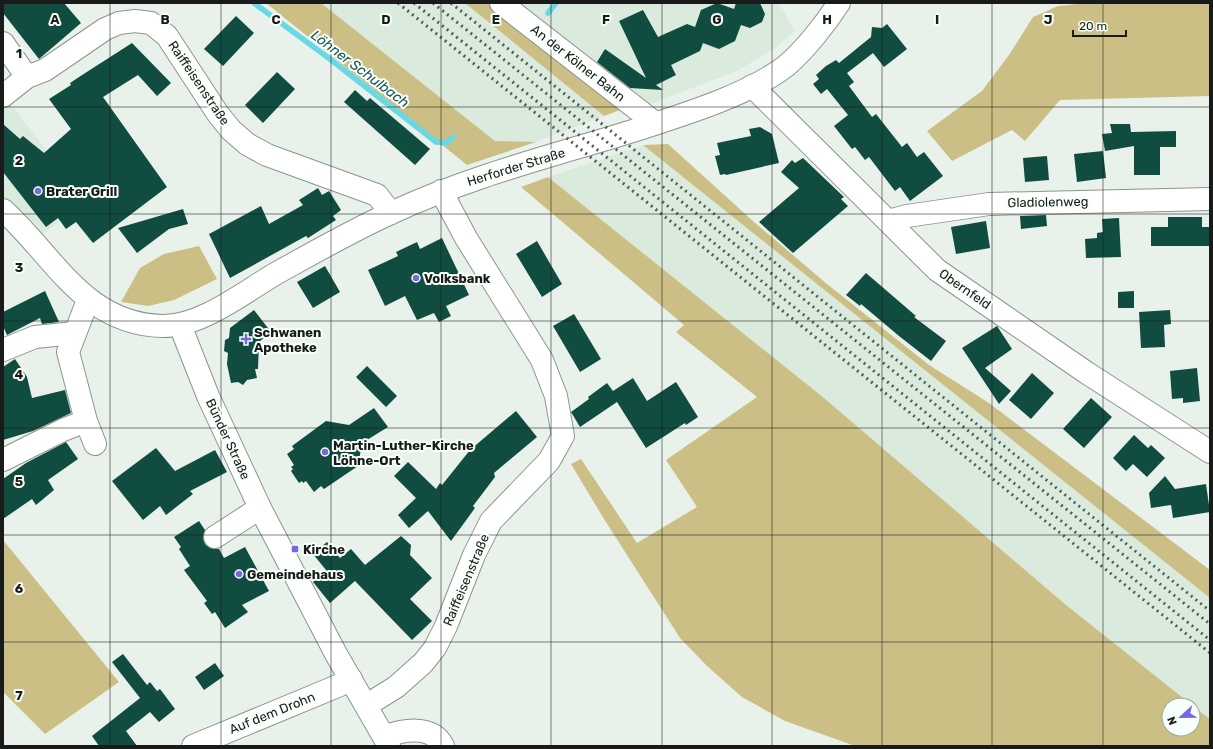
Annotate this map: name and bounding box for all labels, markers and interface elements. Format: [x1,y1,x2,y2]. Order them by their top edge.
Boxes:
text: A [50,12,60,27]
text: B [160,12,170,27]
text: C [271,12,281,27]
text: D [381,12,391,27]
text: E [492,12,500,27]
text: F [602,12,610,27]
text: G [712,12,722,27]
text: H [822,12,832,27]
text: I [935,12,939,27]
text: J [1044,12,1052,27]
scale bar [1073,12,1126,38]
text: 20 m [1079,19,1107,33]
street label: An der Kölner Bahn [528,22,628,104]
water label: Löhner Schulbach [308,27,412,111]
street label: Raiffeisenstraße [165,38,233,128]
text: 1 [16,46,22,61]
street label: Herforder Straße [465,145,567,189]
text: 2 [15,153,23,168]
place label: Brater Grill [46,184,117,199]
marker: Brater Grill [33,186,43,196]
street label: Gladiolenweg [1007,194,1089,211]
text: 3 [15,260,24,275]
street label: Obernfeld [936,266,994,312]
place label: Volksbank [424,271,491,286]
marker: Volksbank [411,273,421,283]
place label: Schwanen Apotheke [254,325,321,355]
marker: Schwanen Apotheke [241,334,251,344]
text: 4 [15,367,24,382]
street label: Bünder Straße [203,396,253,482]
place label: Martin-Luther-Kirche Löhne-Ort [333,438,474,468]
marker: Martin-Luther-Kirche Löhne-Ort [320,447,330,457]
text: 5 [15,474,23,489]
street label: Raiffeisenstraße [440,532,492,628]
place label: Kirche [303,542,345,557]
marker: Kirche [290,544,300,554]
place label: Gemeindehaus [247,567,343,582]
marker: Gemeindehaus [234,569,244,579]
text: 6 [15,581,24,596]
text: 7 [15,688,23,703]
street label: Auf dem Drohn [227,689,317,737]
north arrow [1161,697,1201,737]
text: N [1165,714,1180,727]

